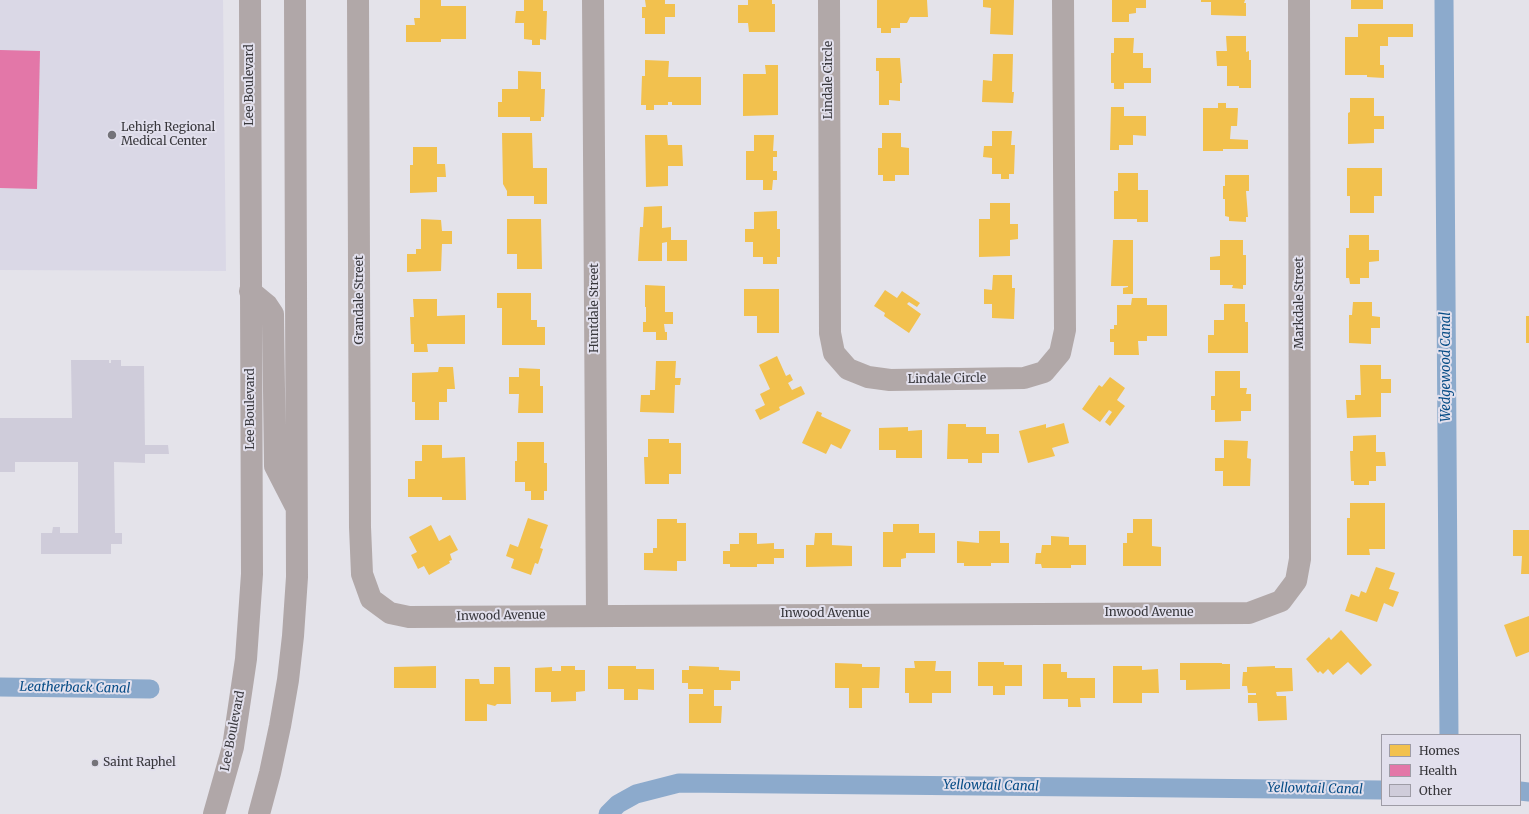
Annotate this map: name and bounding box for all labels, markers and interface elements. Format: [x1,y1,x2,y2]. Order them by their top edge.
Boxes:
street label: Lindale Circle [822,41,836,119]
street label: Lee Boulevard [243,44,257,126]
place label: Lehigh Regional Medical Center [121,121,215,149]
marker: Lehigh Regional Medical Center [106,129,118,141]
street label: Grandale Street [353,255,367,345]
street label: Markdale Street [1293,257,1307,349]
street label: Huntdale Street [588,263,602,353]
water label: Wedgewood Canal [1438,312,1454,422]
street label: Lee Boulevard [244,368,258,450]
street label: Lindale Circle [908,371,986,387]
street label: Inwood Avenue [1105,606,1193,620]
street label: Inwood Avenue [781,607,869,621]
street label: Inwood Avenue [456,608,546,624]
water label: Leatherback Canal [20,679,130,697]
street label: Lee Boulevard [218,690,248,772]
legend [1381,734,1521,806]
text: Homes [1419,743,1460,758]
place label: Saint Raphel [103,756,176,770]
marker: Saint Raphel [90,758,100,768]
text: Health [1419,763,1457,778]
water label: Yellowtail Canal [943,777,1039,795]
water label: Yellowtail Canal [1267,780,1363,798]
text: Other [1419,783,1452,798]

